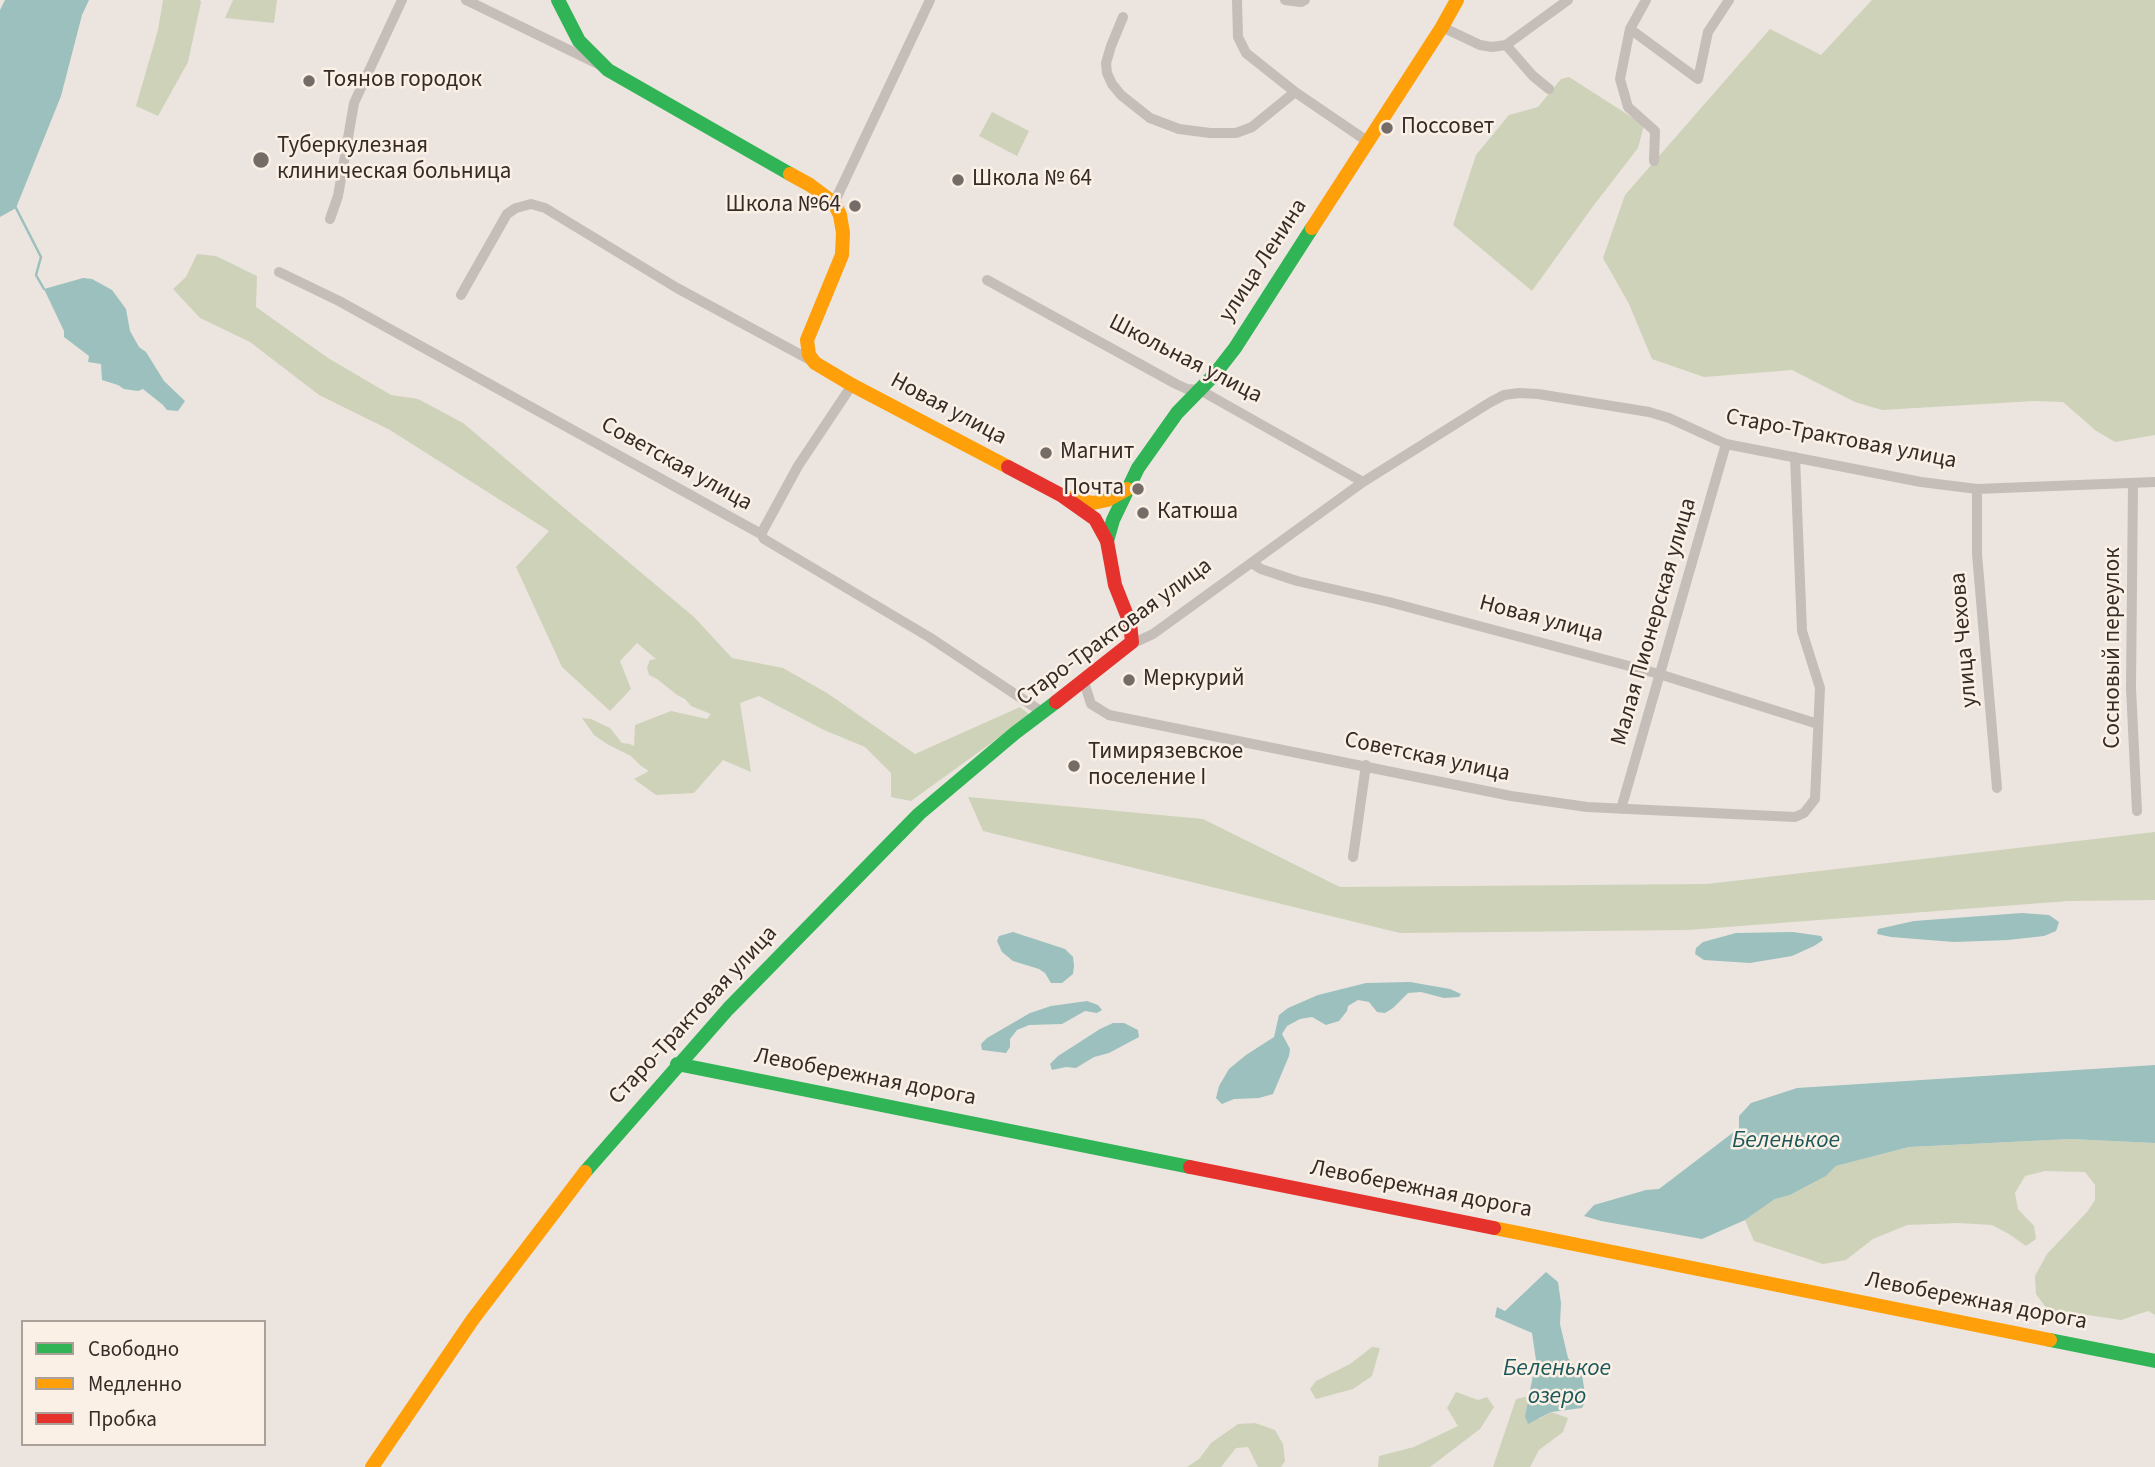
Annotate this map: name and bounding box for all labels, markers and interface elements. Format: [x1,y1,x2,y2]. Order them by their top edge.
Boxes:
place label: Тоянов городок [323,67,482,95]
marker: Тоянов городок [301,73,317,89]
place label: Поссовет [1401,114,1494,142]
marker: Поссовет [1379,120,1395,136]
place label: Туберкулезная клиническая больница [277,133,511,187]
marker: Туберкулезная клиническая больница [251,150,271,170]
place label: Школа № 64 [972,166,1092,194]
marker: Школа № 64 [950,172,966,188]
place label: Школа №64 [726,192,841,220]
street label: улица Ленина [1214,194,1314,328]
marker: Школа №64 [847,198,863,214]
street label: Школьная улица [1104,309,1266,411]
street label: Новая улица [885,368,1011,452]
street label: Старо-Трактовая улица [1723,404,1959,476]
street label: Советская улица [596,412,756,518]
place label: Магнит [1060,439,1134,467]
marker: Магнит [1038,445,1054,461]
place label: Почта [1063,475,1124,503]
marker: Почта [1130,481,1146,497]
street label: Малая Пионерская улица [1606,495,1704,749]
place label: Катюша [1157,499,1238,527]
marker: Катюша [1135,505,1151,521]
street label: Сосновый переулок [2100,547,2128,749]
street label: Старо-Трактовая улица [1012,553,1218,713]
street label: улица Чехова [1945,571,1985,709]
street label: Новая улица [1476,590,1606,650]
place label: Меркурий [1143,666,1244,694]
marker: Меркурий [1121,672,1137,688]
street label: Советская улица [1342,727,1512,789]
place label: Тимирязевское поселение I [1088,739,1243,793]
marker: Тимирязевское поселение I [1066,758,1082,774]
street label: Старо-Трактовая улица [604,921,784,1111]
street label: Левобережная дорога [752,1043,978,1113]
water label: Беленькое [1732,1128,1840,1156]
street label: Левобережная дорога [1308,1155,1534,1225]
street label: Левобережная дорога [1863,1267,2089,1337]
legend [21,1320,266,1446]
text: Свободно [88,1334,179,1364]
water label: Беленькое озеро [1503,1356,1611,1412]
text: Медленно [88,1369,182,1399]
text: Пробка [88,1404,157,1434]

